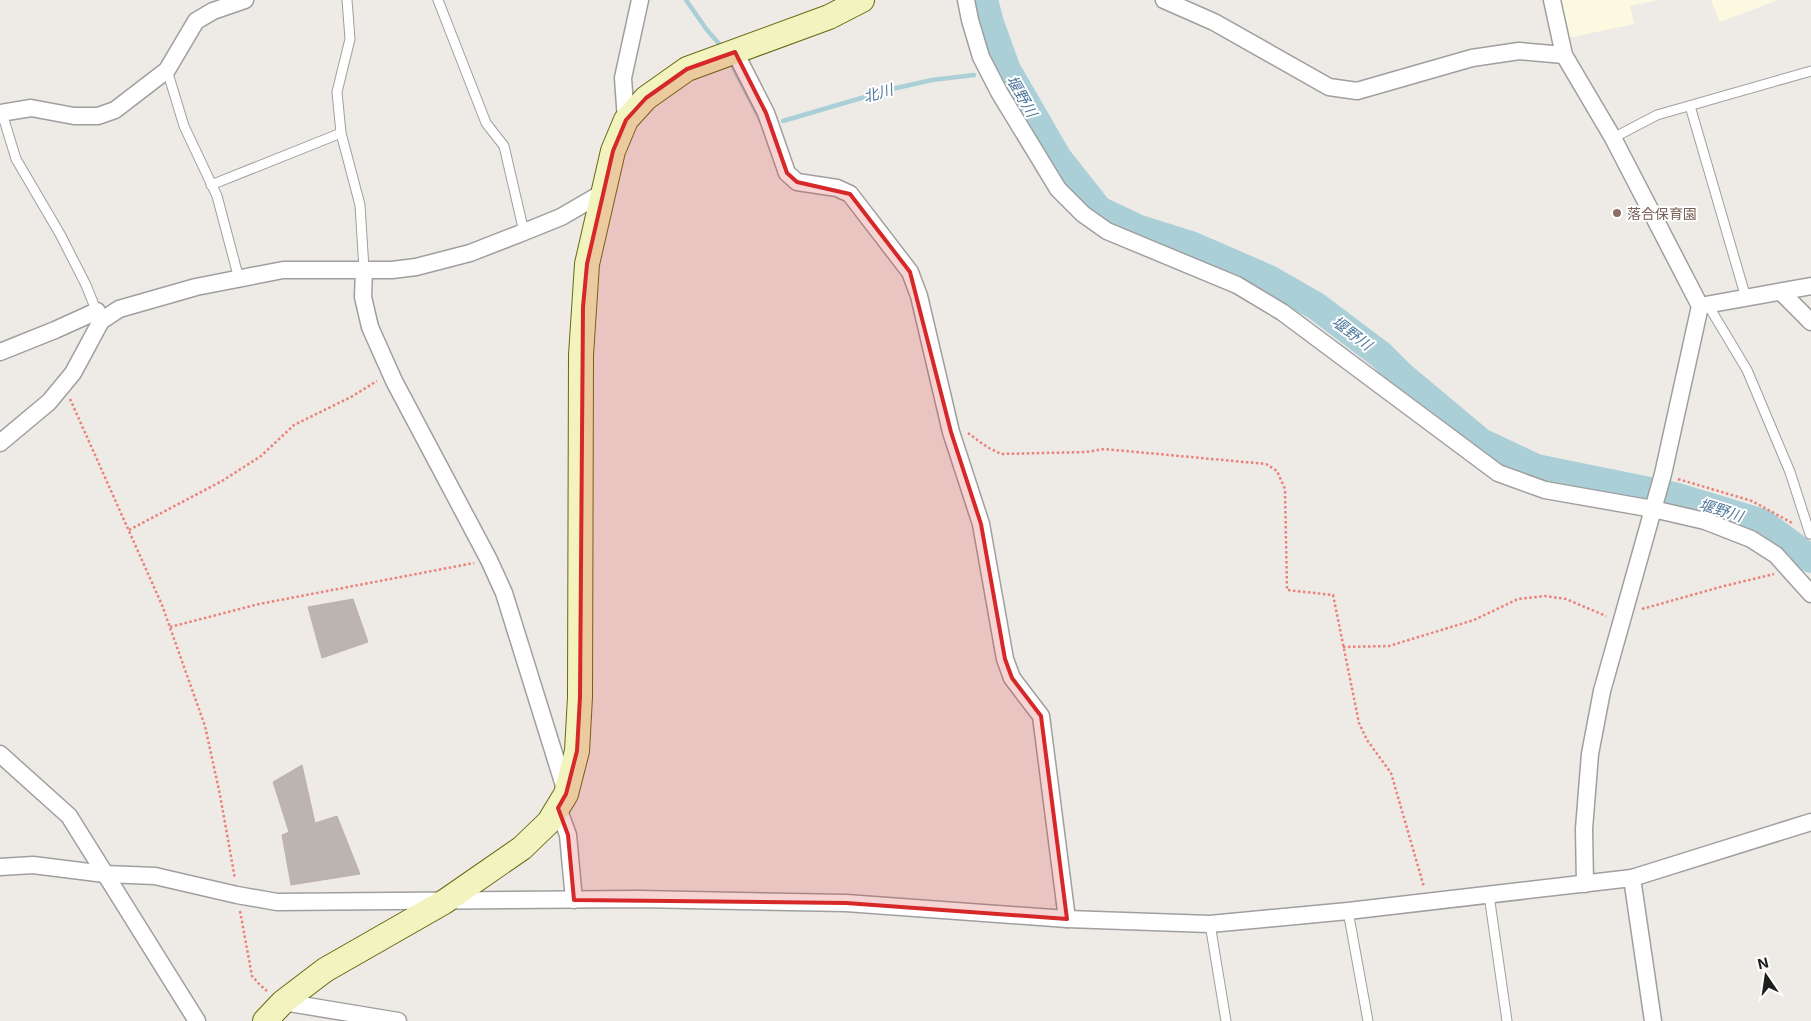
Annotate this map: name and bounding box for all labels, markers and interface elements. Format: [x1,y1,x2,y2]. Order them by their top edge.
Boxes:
water label: 堰野川 [1003,72,1042,122]
water label: 北川 [861,79,897,106]
place label: 落合保育園 [1627,205,1697,222]
marker: 落合保育園 [1611,207,1623,219]
water label: 堰野川 [1328,312,1377,355]
water label: 堰野川 [1697,494,1747,526]
north arrow [1741,951,1791,1001]
text: N [1756,953,1770,972]

